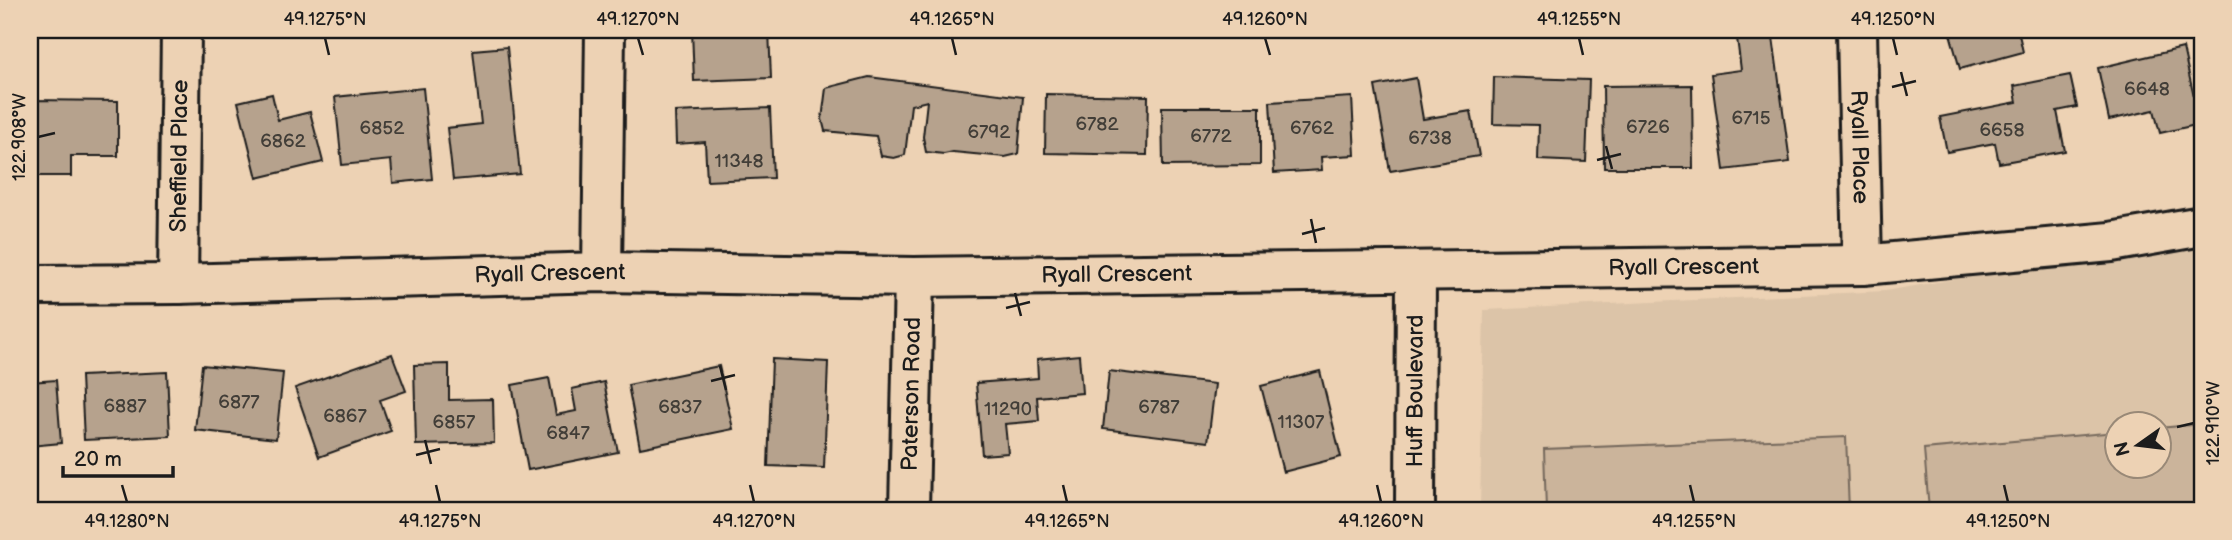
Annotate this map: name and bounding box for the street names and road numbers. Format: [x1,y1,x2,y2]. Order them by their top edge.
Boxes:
street label: Sheffield Place [165,79,194,233]
street label: Ryall Place [1844,90,1875,204]
street label: Ryall Crescent [1608,252,1759,282]
street label: Ryall Crescent [474,258,626,290]
street label: Ryall Crescent [1041,259,1193,289]
street label: Huff Boulevard [1401,314,1430,468]
street label: Paterson Road [896,317,927,471]

